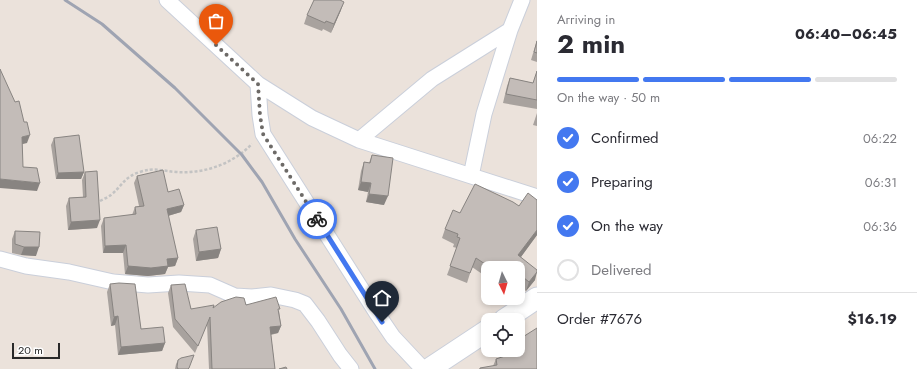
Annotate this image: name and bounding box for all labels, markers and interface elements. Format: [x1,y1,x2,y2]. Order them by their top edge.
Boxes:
pin [199,4,233,45]
icon: bag [205,10,227,32]
text: Arriving in [557,10,615,29]
text: 06:40–06:45 [795,23,897,45]
text: 2 min [557,25,625,63]
text: On the way · 50 m [557,88,660,107]
icon: check [557,127,579,149]
text: Confirmed [591,127,659,149]
text: 06:22 [863,129,897,148]
icon: check [557,171,579,193]
text: Preparing [591,171,653,193]
text: 06:31 [865,173,897,192]
courier [297,199,337,239]
icon: bike [306,208,328,230]
icon: check [557,215,579,237]
text: On the way [591,215,663,237]
text: 06:36 [863,217,897,236]
text: Delivered [591,259,652,281]
north arrow [481,261,525,305]
map controls [481,261,525,357]
pin [365,281,399,322]
icon: home [371,287,393,309]
text: Order #7676 [557,308,642,330]
text: $16.19 [847,308,897,330]
button: locate [481,313,525,357]
scale bar [12,341,60,360]
text: 20 m [18,342,43,358]

